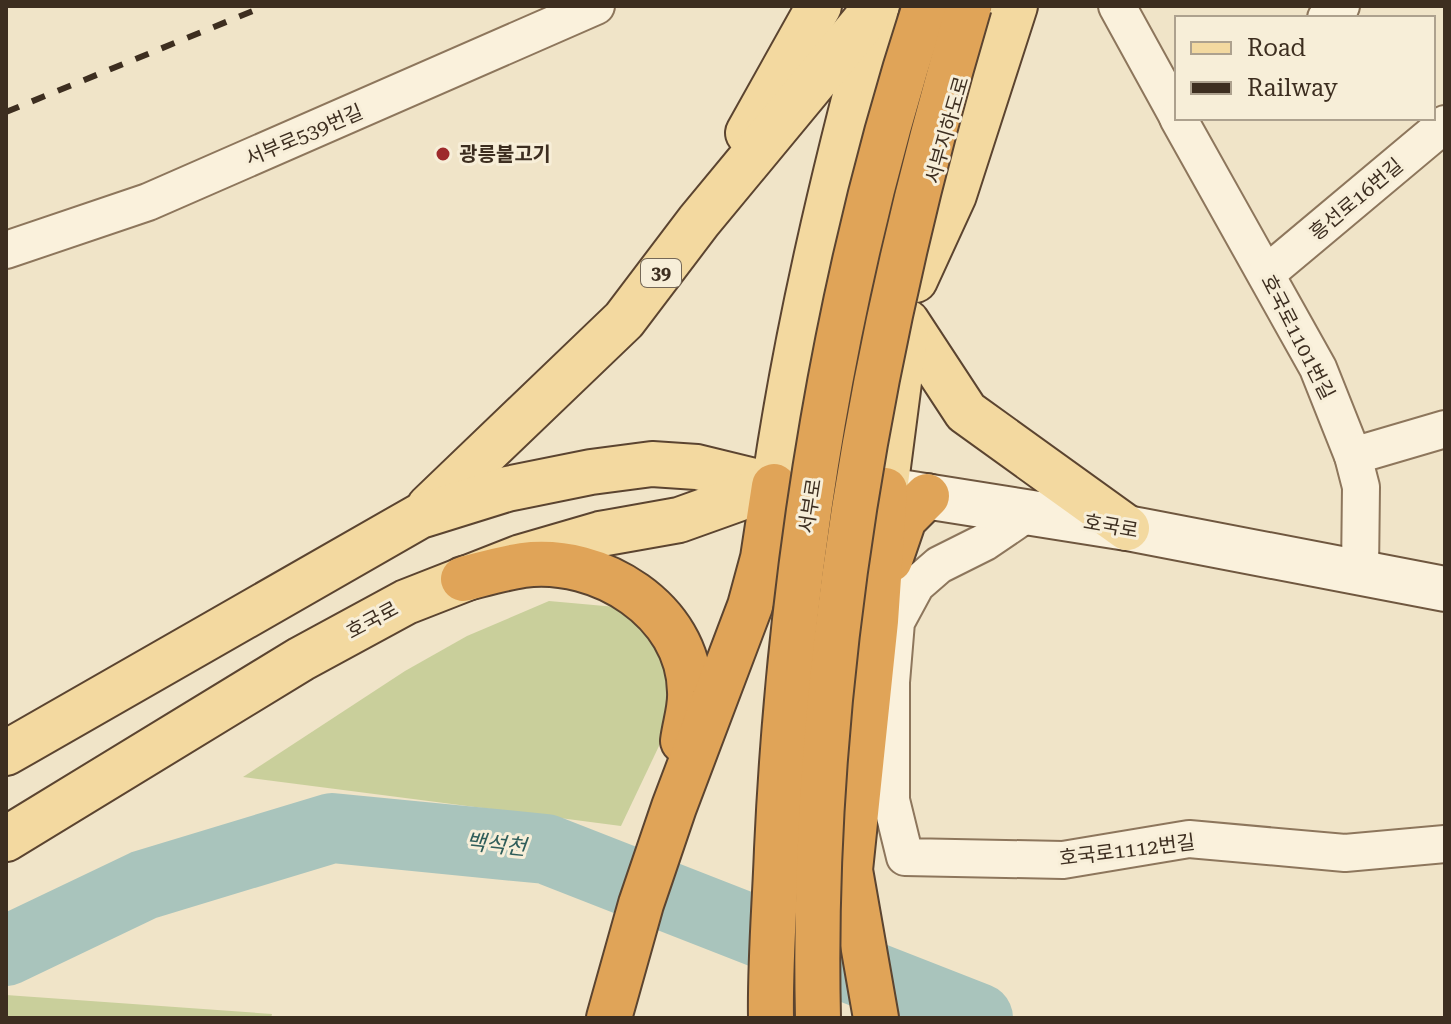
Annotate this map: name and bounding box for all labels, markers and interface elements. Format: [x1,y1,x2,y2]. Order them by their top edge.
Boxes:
legend [1175,16,1435,120]
text: Road [1247,34,1306,62]
street label: 서부지하도로 [920,74,974,186]
text: Railway [1247,74,1338,102]
street label: 서부로539번길 [241,99,367,171]
place label: 광릉불고기 [459,142,551,166]
marker: 광릉불고기 [434,145,452,163]
street label: 흥선로16번길 [1304,153,1408,245]
road number: 39 [641,259,681,287]
street label: 호국로1101번길 [1256,271,1340,403]
street label: 서부로 [794,477,826,535]
street label: 호국로 [1082,509,1140,543]
street label: 호국로 [342,596,402,644]
water label: 백석천 [464,829,530,860]
street label: 호국로1112번길 [1058,830,1196,870]

